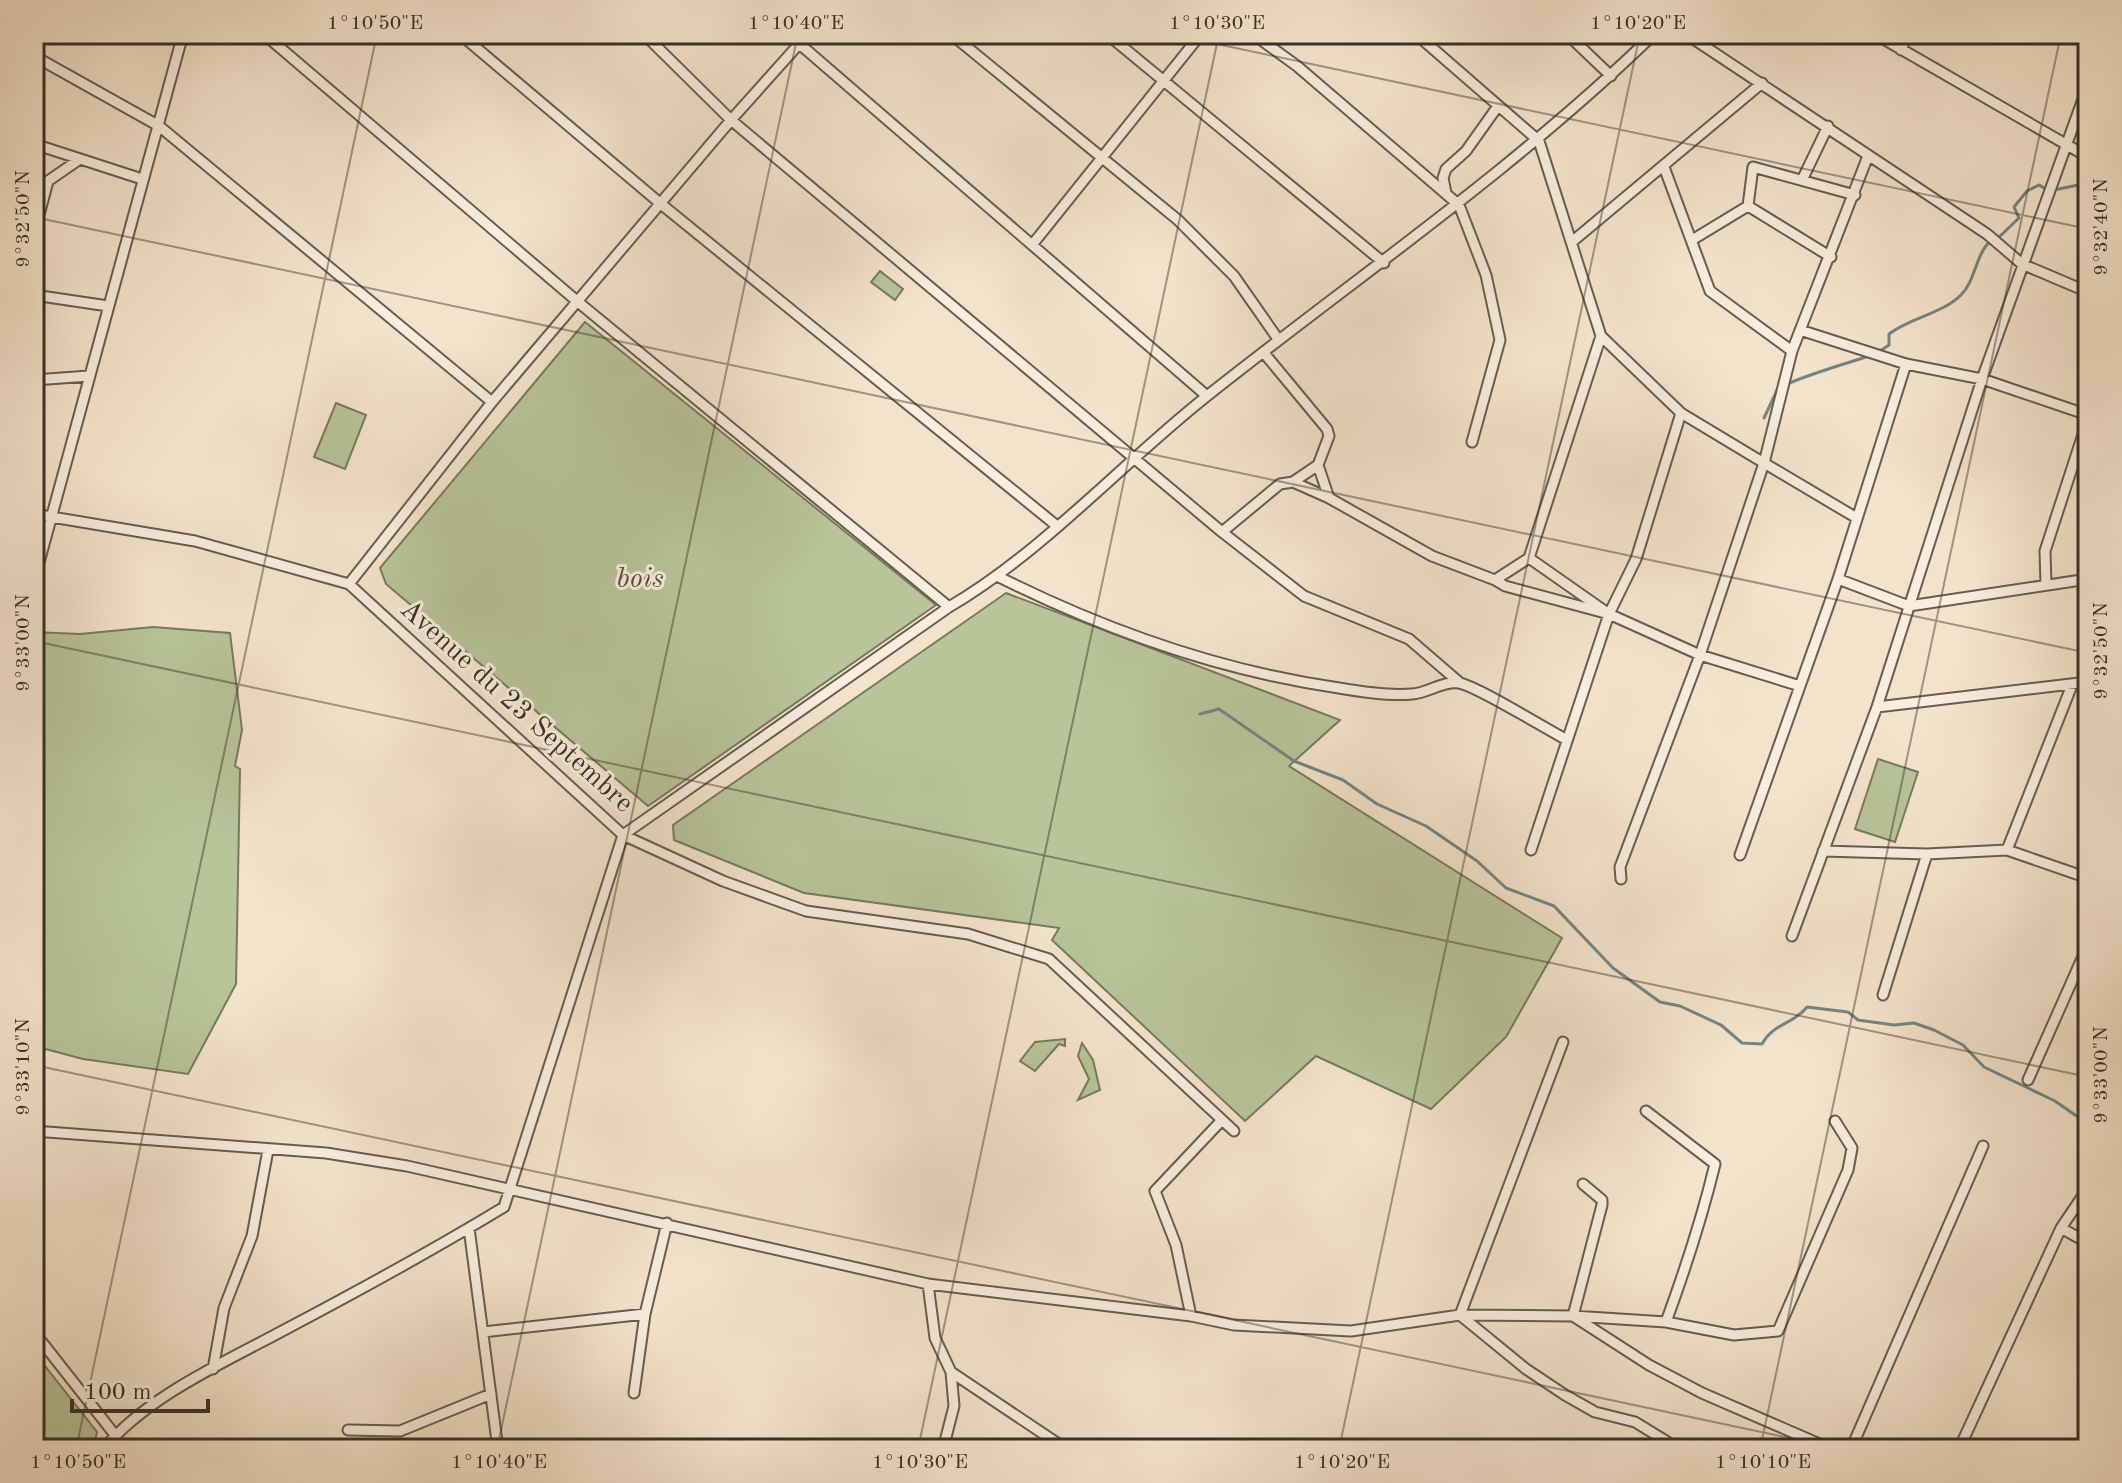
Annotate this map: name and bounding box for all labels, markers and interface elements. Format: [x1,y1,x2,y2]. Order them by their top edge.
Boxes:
text: 1°10'50"E [327,14,423,34]
text: 1°10'40"E [748,14,844,34]
text: 1°10'30"E [1169,14,1265,34]
text: 1°10'20"E [1590,14,1686,34]
text: 9°32'50"N [14,170,34,268]
text: 9°32'40"N [2092,178,2112,276]
park label: bois [616,566,664,594]
text: 9°33'00"N [14,594,34,692]
street label: Avenue du 23 Septembre [394,595,638,819]
text: 9°32'50"N [2092,602,2112,700]
text: 9°33'10"N [14,1018,34,1116]
text: 9°33'00"N [2092,1026,2112,1124]
scale bar [72,1363,208,1413]
text: 100 m [84,1381,152,1405]
text: 1°10'50"E [30,1453,126,1473]
text: 1°10'40"E [451,1453,547,1473]
text: 1°10'30"E [872,1453,968,1473]
text: 1°10'20"E [1294,1453,1390,1473]
text: 1°10'10"E [1715,1453,1811,1473]

